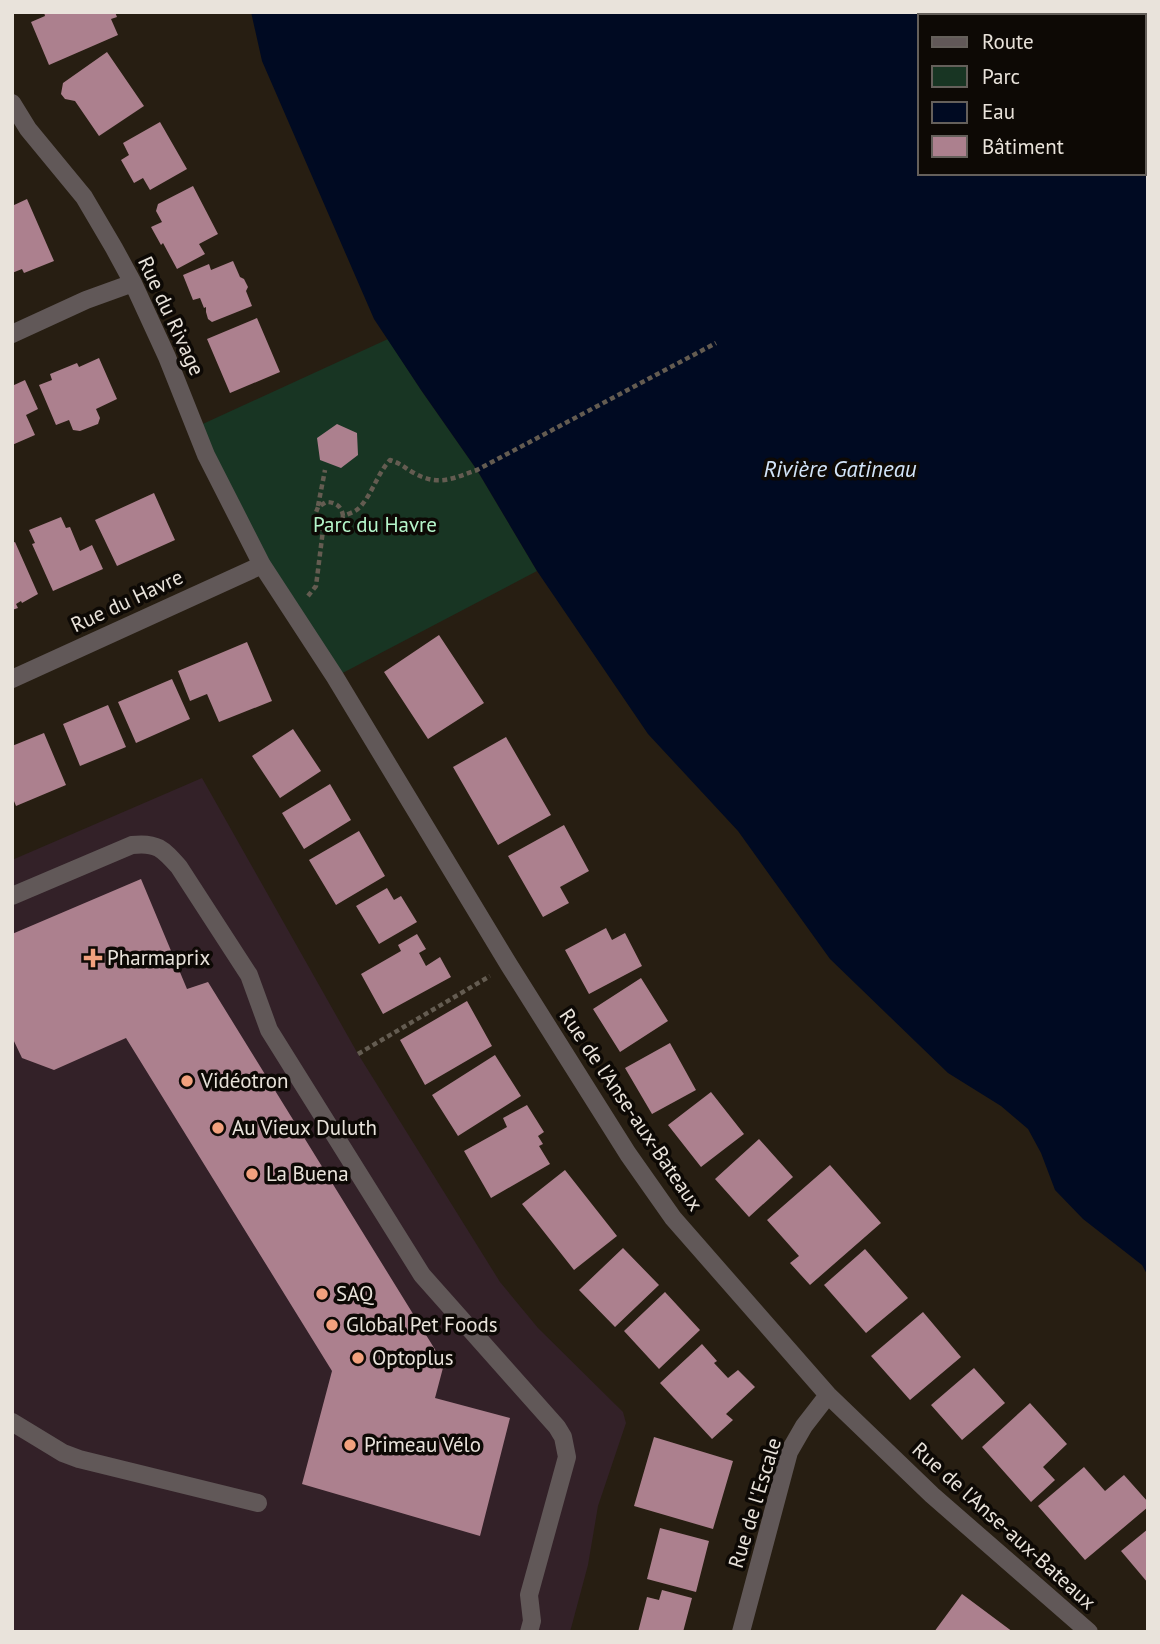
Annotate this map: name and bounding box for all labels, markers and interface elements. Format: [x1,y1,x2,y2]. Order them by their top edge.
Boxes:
legend [918,14,1146,175]
text: Route [982,28,1034,55]
text: Parc [982,63,1020,90]
text: Eau [982,98,1015,125]
text: Bâtiment [982,133,1064,160]
street label: Rue du Rivage [132,252,211,380]
water label: Rivière Gatineau [763,454,917,483]
park label: Parc du Havre [313,511,437,538]
street label: Rue du Havre [66,563,187,638]
place label: Pharmaprix [107,944,210,971]
marker: Pharmaprix [85,950,101,966]
street label: Rue de l'Anse-aux-Bateaux [554,1003,709,1216]
place label: Vidéotron [200,1067,289,1094]
marker: Vidéotron [179,1073,195,1089]
place label: Au Vieux Duluth [232,1114,377,1141]
marker: Au Vieux Duluth [210,1120,226,1136]
place label: La Buena [266,1160,349,1187]
marker: La Buena [244,1166,260,1182]
place label: SAQ [336,1280,374,1307]
marker: SAQ [314,1286,330,1302]
place label: Global Pet Foods [346,1311,498,1338]
marker: Global Pet Foods [324,1317,340,1333]
place label: Optoplus [372,1344,454,1371]
marker: Optoplus [350,1350,366,1366]
place label: Primeau Vélo [364,1431,481,1458]
street label: Rue de l'Escale [722,1434,787,1571]
street label: Rue de l'Anse-aux-Bateaux [907,1436,1102,1616]
marker: Primeau Vélo [342,1437,358,1453]

